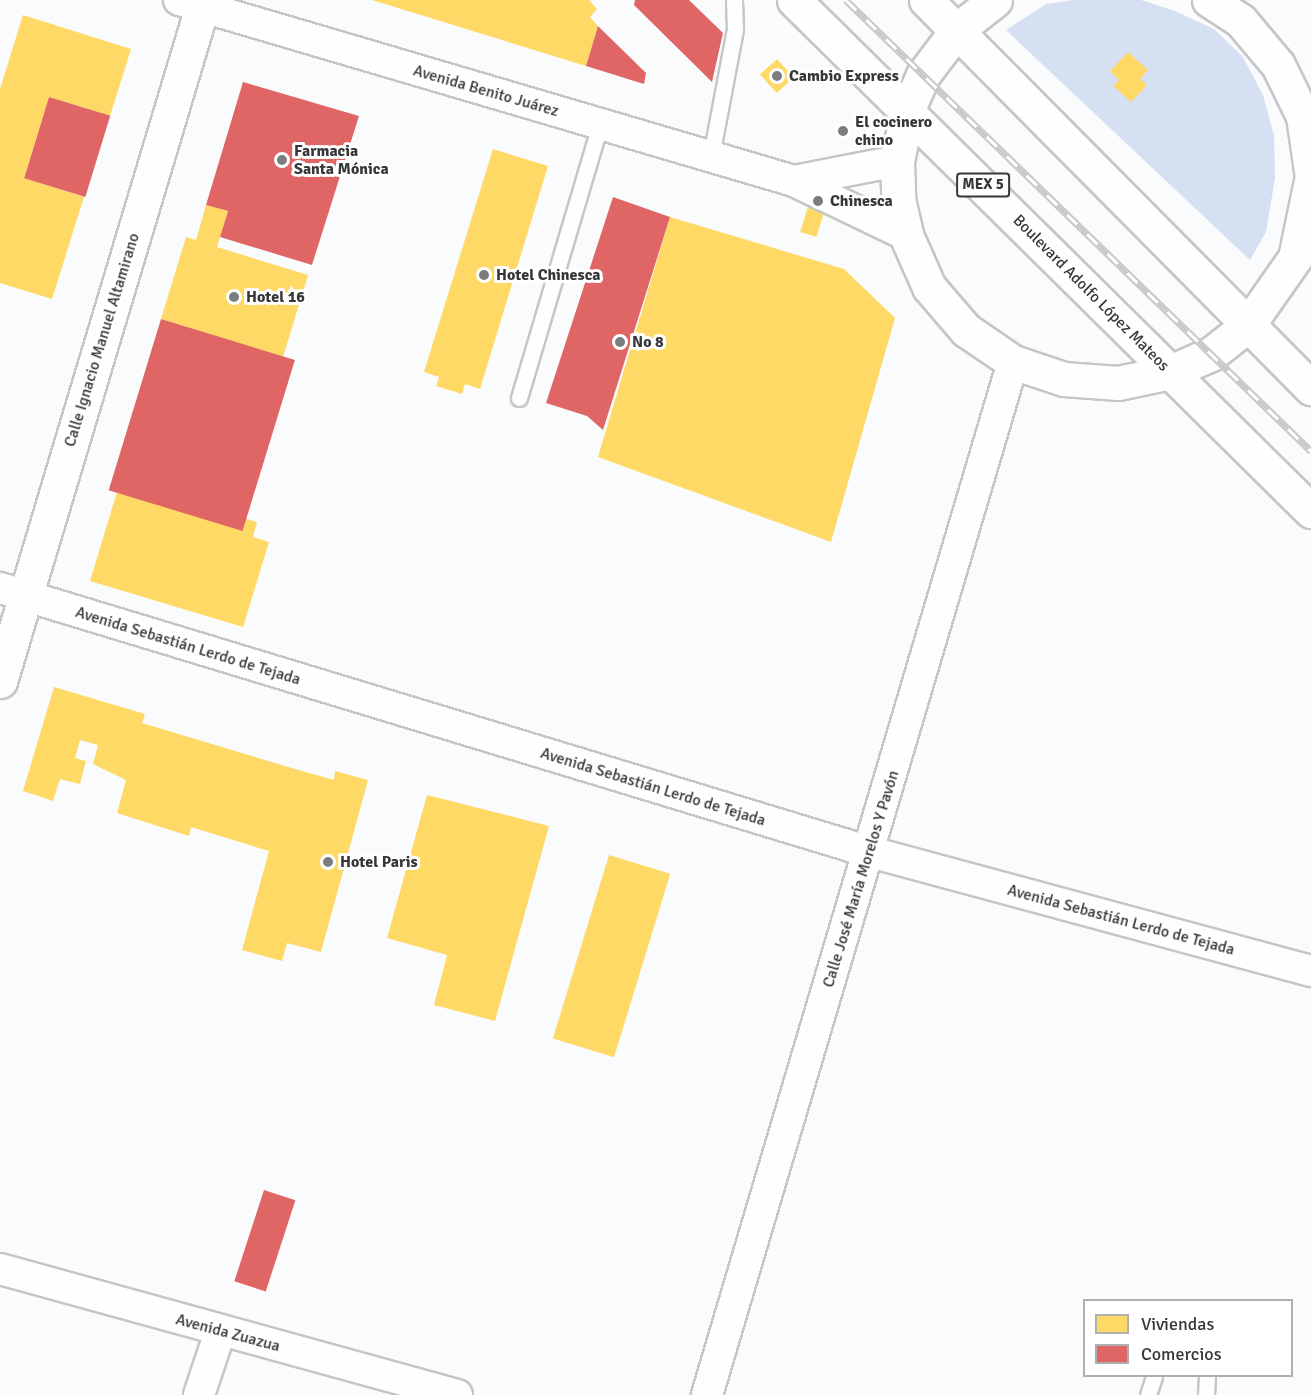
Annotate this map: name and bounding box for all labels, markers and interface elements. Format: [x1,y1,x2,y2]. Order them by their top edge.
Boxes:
street label: Avenida Benito Juárez [411,61,561,121]
place label: Cambio Express [789,66,899,86]
marker: Cambio Express [770,69,784,83]
place label: El cocinero chino [855,112,932,150]
marker: El cocinero chino [836,124,850,138]
place label: Farmacia Santa Mónica [294,141,389,179]
marker: Farmacia Santa Mónica [275,153,289,167]
road number: MEX 5 [956,173,1010,197]
place label: Chinesca [830,191,893,211]
marker: Chinesca [811,194,825,208]
street label: Boulevard Adolfo López Mateos [1009,211,1173,375]
street label: Calle Ignacio Manuel Altamirano [60,231,144,449]
place label: Hotel Chinesca [496,265,600,285]
marker: Hotel Chinesca [477,268,491,282]
place label: Hotel 16 [246,287,305,307]
marker: Hotel 16 [227,290,241,304]
place label: No 8 [632,332,664,352]
marker: No 8 [613,335,627,349]
street label: Avenida Sebastián Lerdo de Tejada [73,603,303,689]
street label: Avenida Sebastián Lerdo de Tejada [538,744,768,830]
street label: Calle José María Morelos Y Pavón [819,768,903,990]
place label: Hotel Paris [340,852,417,872]
marker: Hotel Paris [321,855,335,869]
street label: Avenida Sebastián Lerdo de Tejada [1005,880,1237,960]
legend [1083,1299,1293,1377]
street label: Avenida Zuazua [174,1310,282,1356]
text: Viviendas [1141,1313,1214,1335]
text: Comercios [1141,1343,1222,1365]

